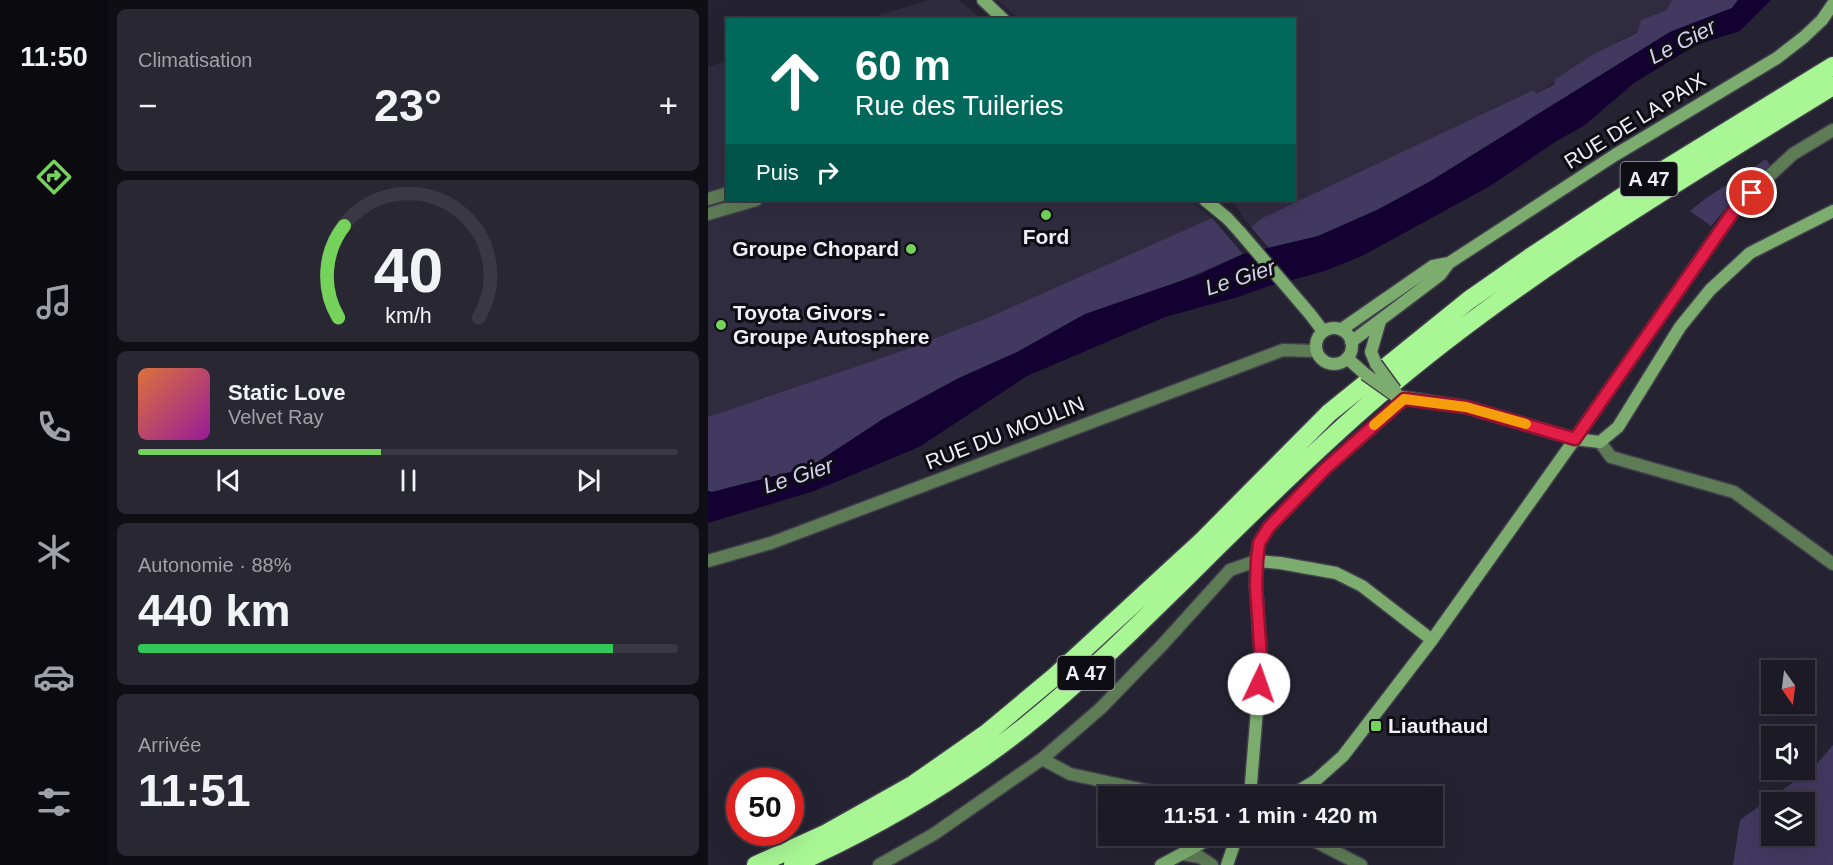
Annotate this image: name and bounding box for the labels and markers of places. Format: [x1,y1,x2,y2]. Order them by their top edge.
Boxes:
pin [1726,167,1777,218]
marker: Ford [1039,208,1053,222]
place label: Ford [1023,225,1069,248]
place label: Groupe Chopard [732,237,899,260]
marker: Groupe Chopard [904,242,918,256]
place label: Toyota Givors - Groupe Autosphere [733,301,929,348]
marker: Toyota Givors - Groupe Autosphere [714,318,728,332]
place label: Liauthaud [1388,714,1488,737]
marker: Liauthaud [1369,719,1383,733]

